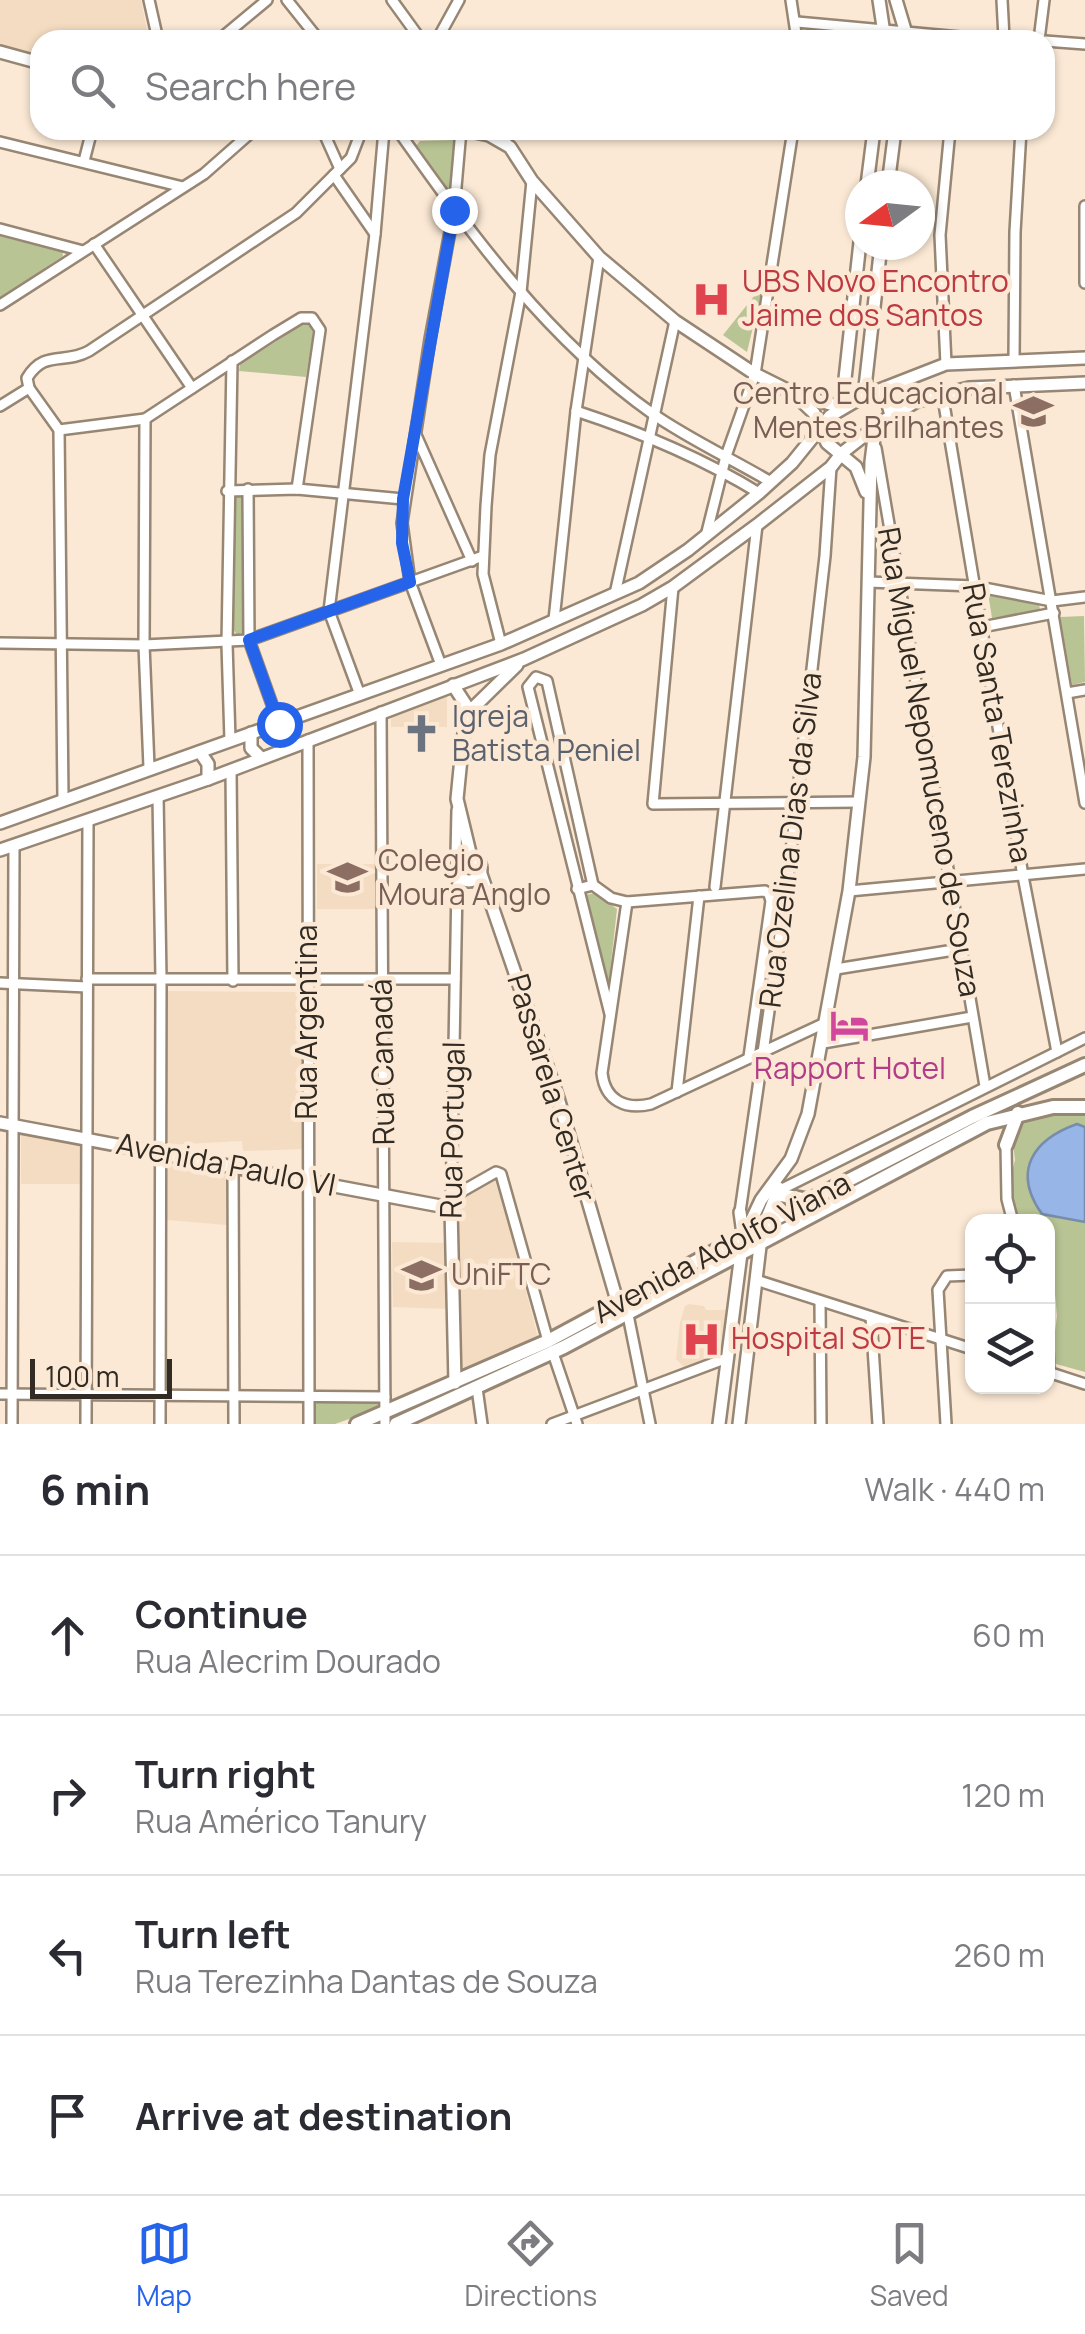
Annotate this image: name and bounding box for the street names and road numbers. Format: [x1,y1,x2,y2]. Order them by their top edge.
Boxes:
street label: Rua Miguel Nepomuceno de Souza [869,524,992,1000]
street label: Rua Santa Terezinha [954,580,1043,866]
street label: Rua Ozelina Dias da Silva [749,670,830,1010]
street label: Rua Argentina [285,925,326,1119]
street label: Passarela Center [498,969,607,1207]
street label: Rua Canadá [360,978,403,1146]
street label: Rua Portugal [429,1041,474,1219]
street label: Avenida Paulo VI [113,1122,339,1205]
street label: Avenida Adolfo Viana [586,1161,857,1332]

